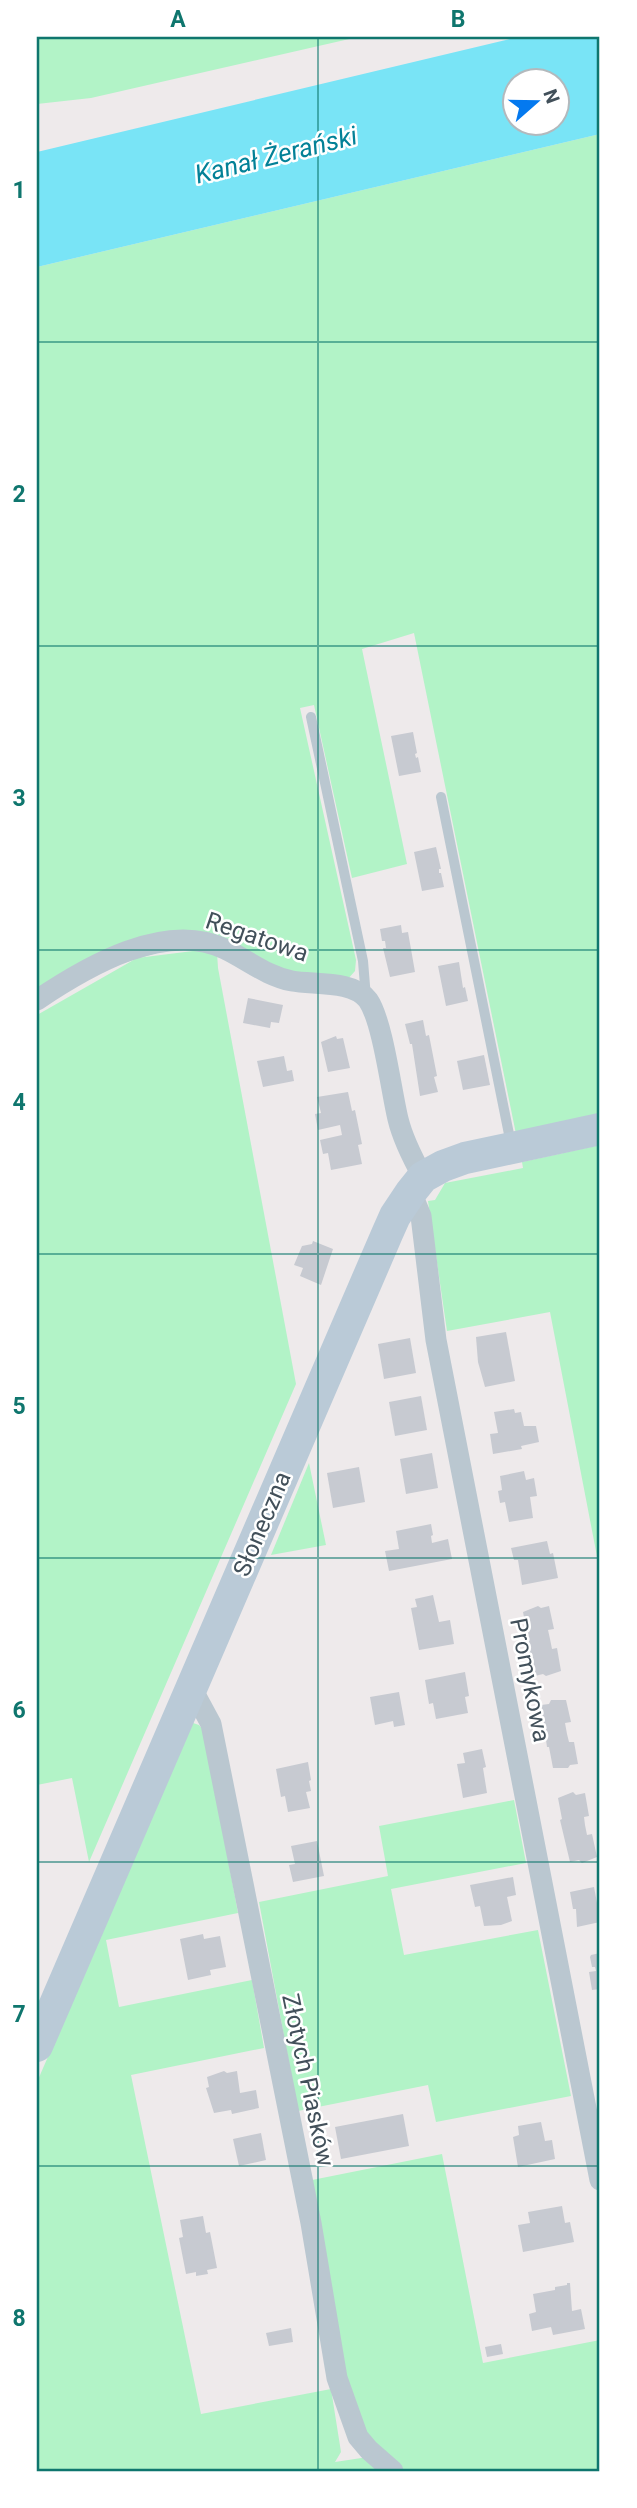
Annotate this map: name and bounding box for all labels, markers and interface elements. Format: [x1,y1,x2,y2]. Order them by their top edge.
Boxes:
text: A [170,6,186,33]
text: B [451,6,465,33]
north arrow [500,66,570,136]
text: N [538,86,565,107]
water label: Kanał Żerański [192,120,361,190]
text: 1 [12,177,26,204]
text: 2 [12,481,26,508]
text: 3 [12,785,26,812]
street label: Regatowa [202,906,312,968]
text: 4 [12,1089,26,1116]
text: 5 [12,1393,26,1420]
street label: Słoneczna [227,1467,297,1581]
street label: Promykowa [504,1615,556,1745]
text: 6 [12,1697,26,1724]
street label: Złotych Piasków [276,1991,340,2169]
text: 7 [12,2001,26,2028]
text: 8 [12,2305,26,2332]

